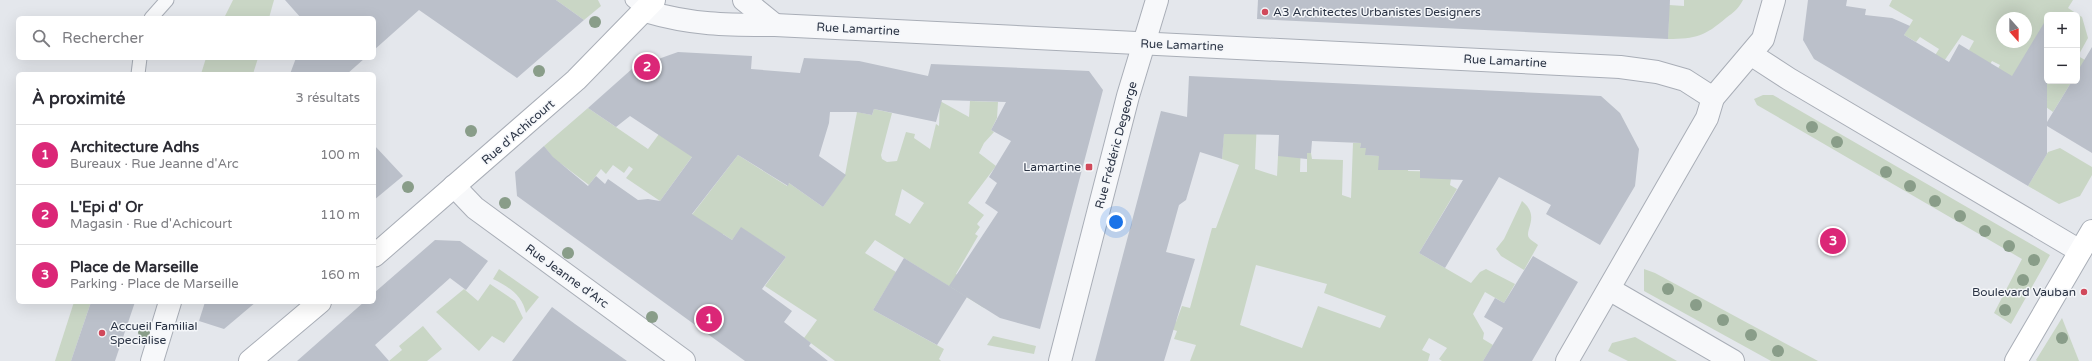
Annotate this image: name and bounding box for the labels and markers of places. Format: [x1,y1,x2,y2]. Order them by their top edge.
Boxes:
place label: A3 Architectes Urbanistes Designers [1273,5,1481,19]
marker: A3 Architectes Urbanistes Designers [1260,7,1270,17]
pin: 2 [634,52,660,82]
place label: Lamartine [1023,160,1081,174]
marker: Lamartine [1084,162,1094,172]
pin: 3 [1820,226,1846,256]
place label: Boulevard Vauban [1972,285,2076,299]
marker: Boulevard Vauban [2079,287,2089,297]
pin: 1 [696,304,722,334]
place label: Accueil Familial Specialise [110,319,198,347]
marker: Accueil Familial Specialise [97,328,107,338]

